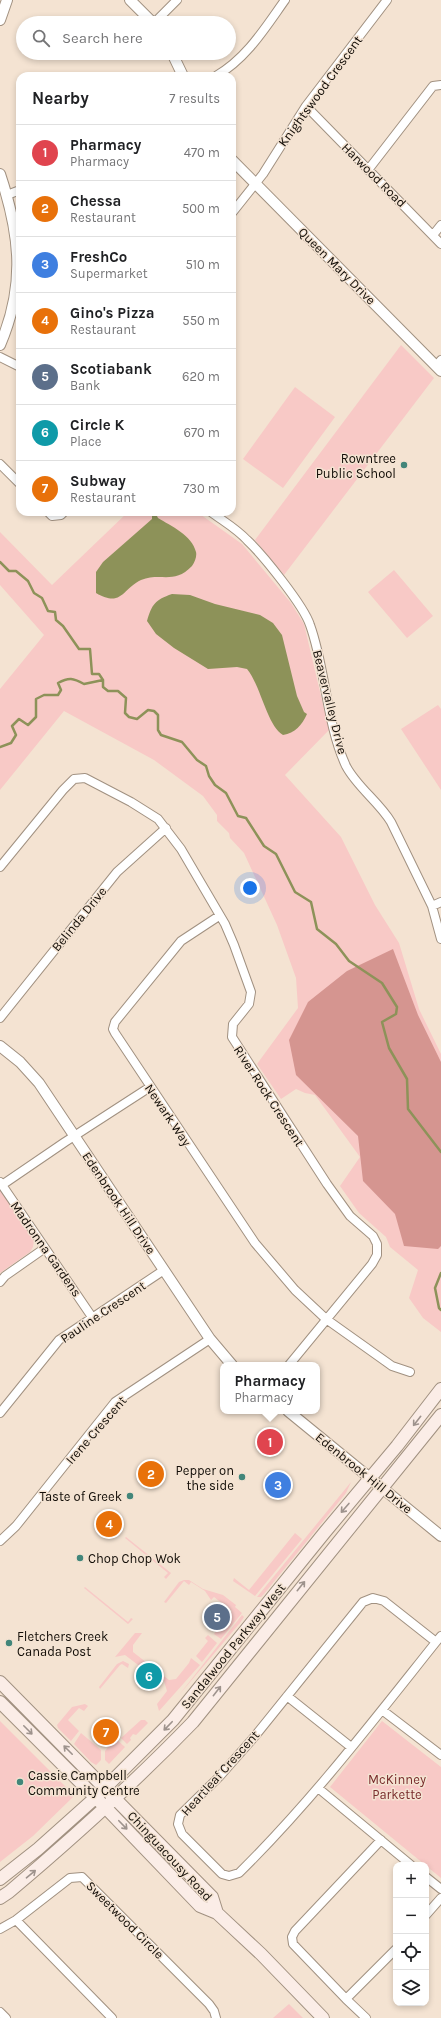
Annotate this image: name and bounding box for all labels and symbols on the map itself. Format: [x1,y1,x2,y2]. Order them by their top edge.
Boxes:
street label: Knightswood Crescent [275,33,365,149]
street label: Harwood Road [339,140,409,210]
street label: Queen Mary Drive [295,224,379,308]
place label: Rowntree Public School [316,451,396,481]
marker: Rowntree Public School [399,460,409,470]
street label: Beavervalley Drive [310,648,350,756]
your location [240,878,260,898]
street label: Belinda Drive [48,884,110,954]
street label: River Rock Crescent [231,1043,307,1149]
street label: Newark Way [142,1081,194,1149]
street label: Edenbrook Hill Drive [79,1149,159,1257]
street label: Madronna Gardens [7,1198,85,1300]
street label: Pauline Crescent [58,1278,149,1346]
street label: Irene Crescent [62,1393,130,1467]
one-way arrow [413,1415,422,1426]
pin: 1 [257,1427,283,1457]
street label: Edenbrook Hill Drive [313,1429,416,1517]
pin: 2 [138,1459,164,1489]
place label: Pepper on the side [176,1463,234,1493]
pin: 3 [265,1470,291,1500]
marker: Pepper on the side [237,1472,247,1482]
place label: Taste of Greek [40,1489,122,1504]
marker: Taste of Greek [125,1491,135,1501]
one-way arrow [341,1503,350,1513]
pin: 4 [96,1509,122,1539]
place label: Chop Chop Wok [88,1551,181,1566]
marker: Chop Chop Wok [75,1553,85,1563]
street label: Sandalwood Parkway West [178,1580,288,1712]
one-way arrow [297,1581,305,1592]
pin: 5 [204,1602,230,1632]
place label: Fletchers Creek Canada Post [17,1629,108,1659]
marker: Fletchers Creek Canada Post [4,1638,14,1648]
pin: 6 [136,1661,162,1691]
one-way arrow [213,1686,221,1697]
pin: 7 [93,1717,119,1747]
one-way arrow [163,1721,173,1731]
one-way arrow [23,1725,33,1735]
street label: Heartleaf Crescent [178,1727,262,1819]
one-way arrow [63,1745,73,1755]
place label: Cassie Campbell Community Centre [28,1768,140,1798]
park label: McKinney Parkette [368,1772,426,1802]
marker: Cassie Campbell Community Centre [15,1777,25,1787]
street label: Chinguacousy Road [125,1808,215,1904]
one-way arrow [118,1820,128,1830]
one-way arrow [25,1869,36,1878]
street label: Sweetwood Circle [83,1878,167,1962]

